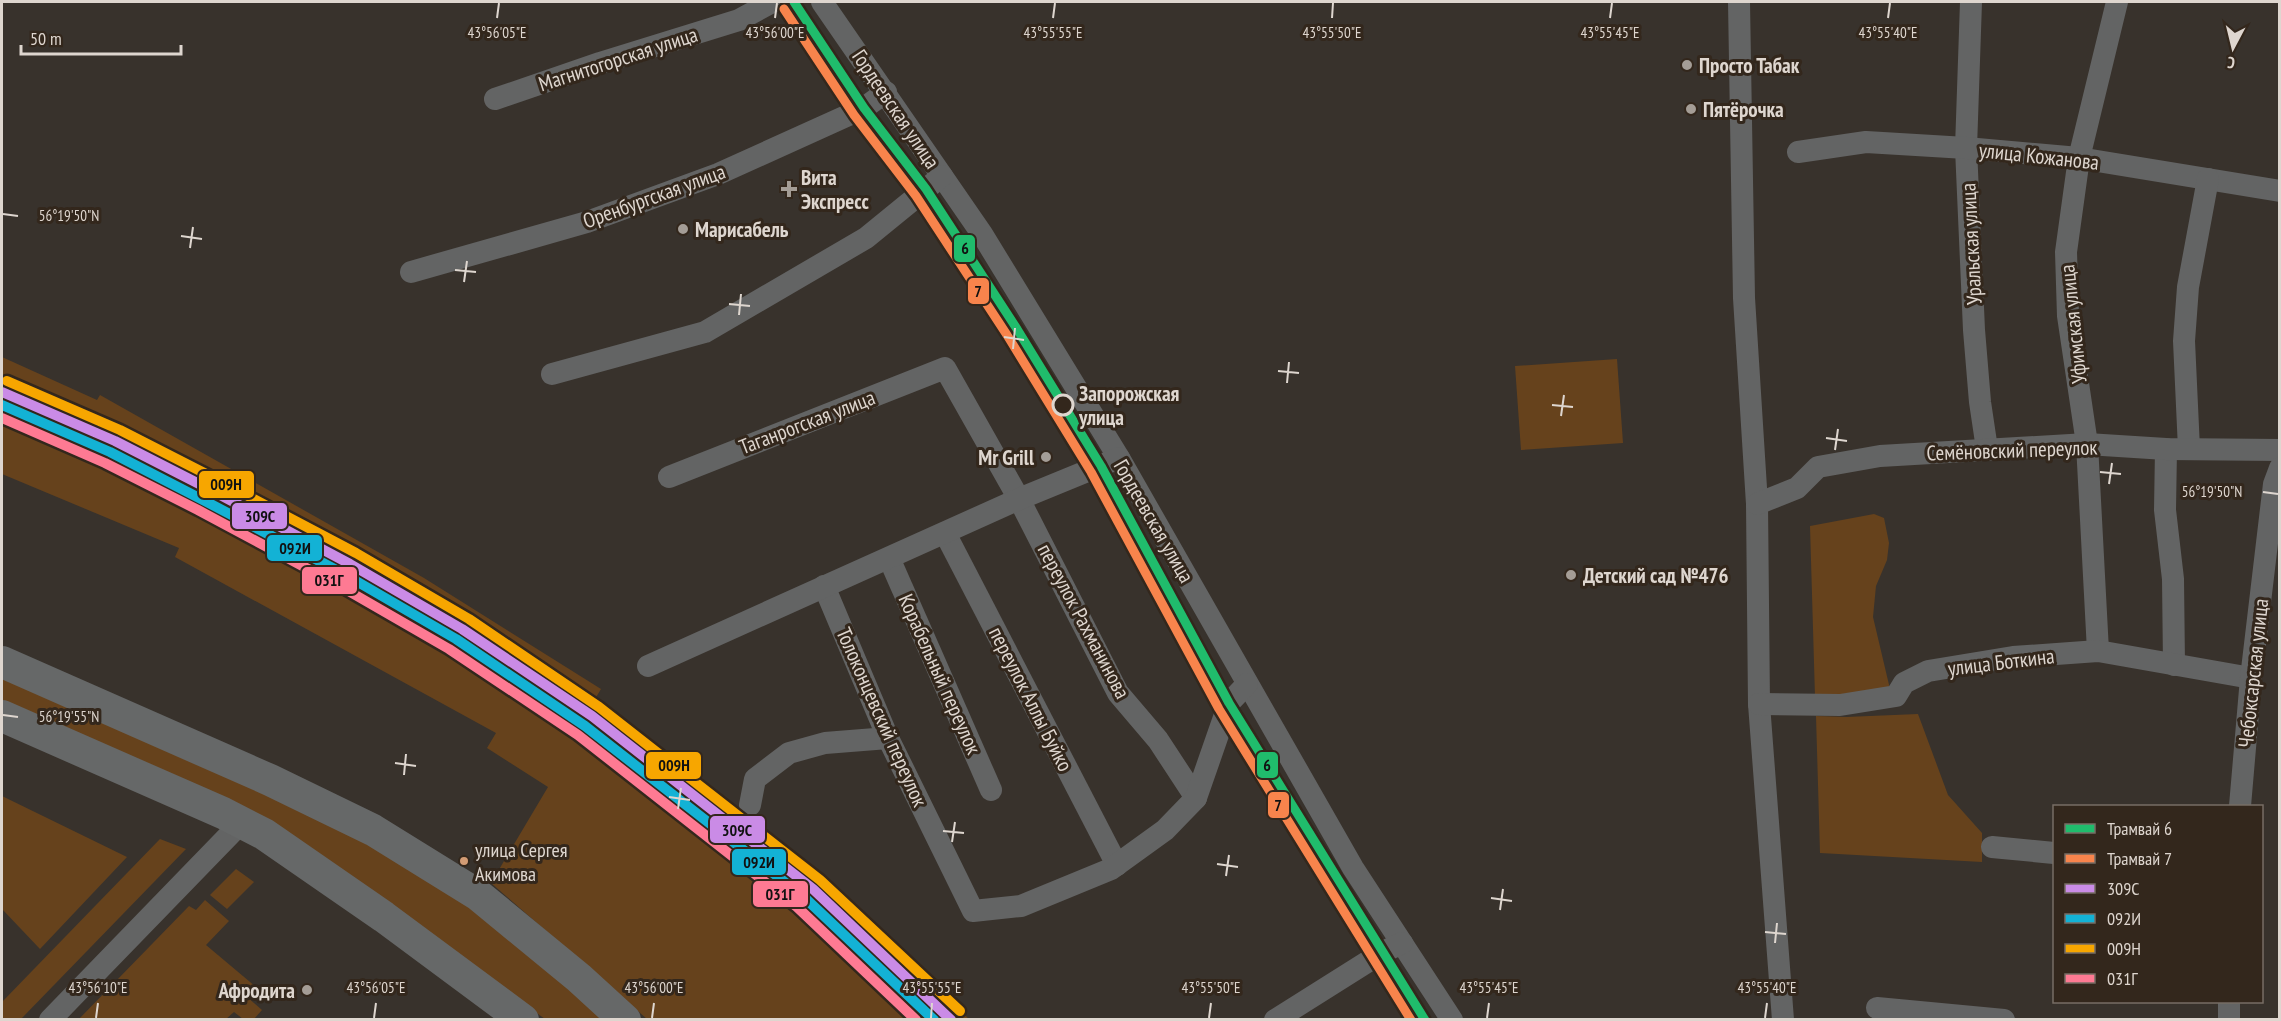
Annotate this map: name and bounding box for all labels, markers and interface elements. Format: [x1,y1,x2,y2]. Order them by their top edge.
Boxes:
scale bar [21,18,182,56]
north arrow [2203,18,2263,78]
street label: Магнитогорская улица [535,21,701,97]
text: 43°56'05"E [467,23,527,42]
text: 43°56'00"E [745,23,805,42]
text: 43°55'55"E [1023,23,1083,42]
text: 43°55'50"E [1302,23,1362,42]
text: 43°55'45"E [1580,23,1640,42]
text: 43°55'40"E [1858,23,1918,42]
text: 50 m [30,27,62,50]
street label: Гордеевская улица [846,44,946,174]
place label: Просто Табак [1699,52,1800,79]
text: С [2226,52,2236,73]
marker: Просто Табак [1680,58,1694,72]
place label: Пятёрочка [1703,96,1784,123]
marker: Пятёрочка [1684,102,1698,116]
street label: улица Кожанова [1978,136,2100,176]
street label: Оренбургская улица [579,158,729,234]
place label: Вита Экспресс [801,164,869,215]
marker: Вита Экспресс [782,182,796,196]
street label: Уральская улица [1954,182,1988,306]
text: 56°19'50"N [39,206,99,225]
place label: Марисабель [695,216,789,243]
marker: Марисабель [676,222,690,236]
line badge: 6 [953,234,976,263]
text: 6 [961,238,969,258]
street label: Уфимская улица [2053,263,2093,385]
line badge: 7 [967,277,990,305]
text: 7 [974,281,982,301]
place label: Запорожская улица [1078,380,1179,431]
street label: Таганрогская улица [735,384,879,460]
marker: Запорожская улица [1052,394,1074,416]
street label: Семёновский переулок [1926,434,2098,466]
place label: Mr Grill [978,444,1035,471]
marker: Mr Grill [1039,450,1053,464]
street label: Гордеевская улица [1108,454,1200,588]
line badge: 009Н [198,470,255,499]
text: 009Н [210,474,242,494]
text: 56°19'50"N [2182,482,2242,501]
line badge: 309С [231,502,288,530]
text: 309С [245,506,276,526]
line badge: 092И [266,534,323,562]
text: 092И [279,538,311,558]
street label: переулок Рахманинова [1032,539,1136,703]
place label: Детский сад №476 [1583,562,1729,589]
line badge: 031Г [301,566,358,595]
marker: Детский сад №476 [1564,568,1578,582]
text: 031Г [314,570,344,590]
street label: Корабельный переулок [893,590,987,758]
street label: Чебоксарская улица [2232,597,2274,749]
street label: переулок Аллы Буйко [983,622,1079,776]
street label: Толоконцевский переулок [830,623,934,811]
street label: улица Боткина [1946,642,2056,682]
text: 56°19'55"N [39,707,99,726]
line badge: 009Н [645,751,702,780]
line badge: 6 [1256,751,1279,779]
text: 009Н [658,755,690,775]
text: 6 [1263,755,1271,775]
line badge: 7 [1267,791,1290,819]
text: 7 [1274,795,1282,815]
legend [2053,805,2263,1003]
line badge: 309С [709,815,766,844]
text: Трамвай 6 [2107,817,2172,840]
text: 309С [722,820,753,840]
place label: улица Сергея Акимова [475,837,568,887]
text: Трамвай 7 [2107,847,2172,870]
line badge: 092И [731,848,787,876]
text: 092И [743,852,775,872]
marker: улица Сергея Акимова [458,855,470,867]
text: 309С [2107,877,2140,900]
line badge: 031Г [752,880,809,908]
text: 031Г [765,884,795,904]
text: 092И [2107,907,2141,930]
text: 009Н [2107,937,2141,960]
text: 031Г [2107,967,2138,990]
place label: Афродита [217,977,295,1004]
text: 43°56'10"E [68,978,128,997]
text: 43°56'05"E [346,978,406,997]
text: 43°56'00"E [624,978,684,997]
text: 43°55'55"E [902,978,962,997]
text: 43°55'50"E [1181,978,1241,997]
text: 43°55'45"E [1459,978,1519,997]
text: 43°55'40"E [1737,978,1797,997]
marker: Афродита [300,983,314,997]

